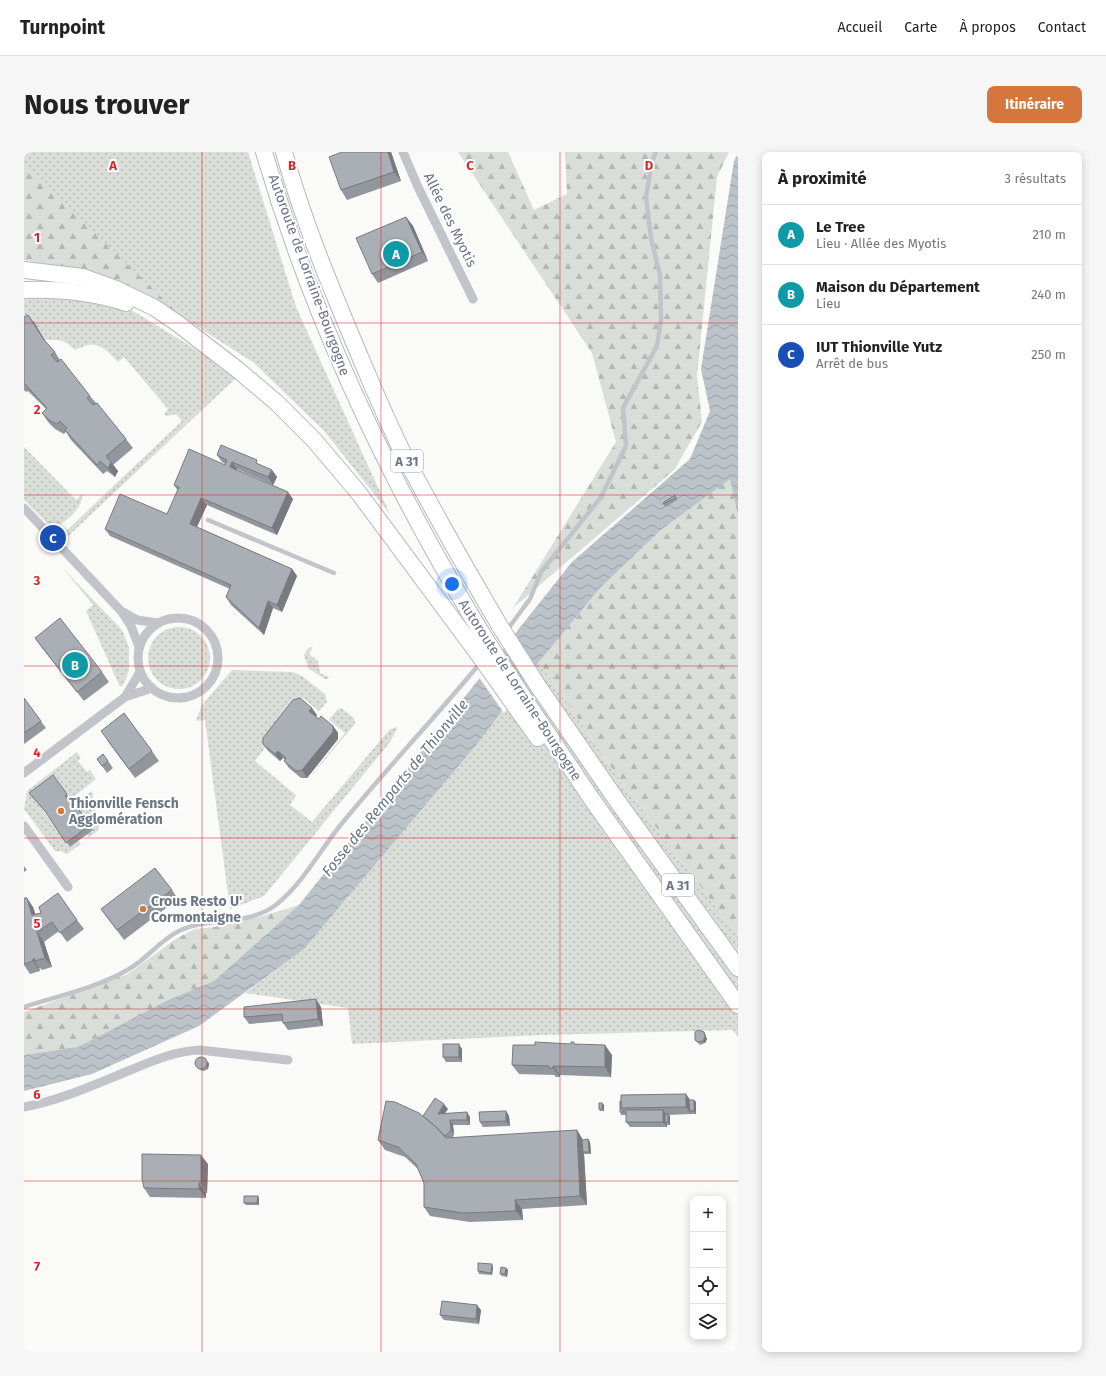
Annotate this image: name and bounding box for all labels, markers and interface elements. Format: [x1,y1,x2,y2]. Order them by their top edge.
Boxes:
text: Turnpoint [20,16,105,39]
text: Accueil [837,19,882,36]
text: Carte [904,19,937,36]
text: À propos [959,19,1016,36]
text: Contact [1038,19,1086,36]
button: Itinéraire [987,86,1082,123]
text: Nous trouver [24,88,189,121]
text: A [108,158,117,173]
text: B [288,158,296,173]
text: C [466,158,474,173]
text: D [645,158,654,173]
text: À proximité [778,168,867,189]
street label: Allée des Myotis [420,170,480,270]
text: 3 résultats [1004,171,1066,186]
street label: Autoroute de Lorraine-Bourgogne [265,172,353,378]
text: Le Tree [816,218,865,236]
text: A [787,227,795,242]
text: 210 m [1032,227,1066,242]
text: 1 [34,230,40,245]
text: Lieu · Allée des Myotis [816,236,946,251]
pin: A [383,239,409,269]
text: Maison du Département [816,278,980,296]
text: B [787,287,795,302]
text: 240 m [1031,287,1066,302]
text: Lieu [816,296,841,311]
text: IUT Thionville Yutz [816,338,942,356]
text: C [787,347,795,362]
text: 250 m [1031,347,1066,362]
text: Arrêt de bus [816,356,888,371]
text: 2 [34,402,41,417]
road number: A 31 [391,450,423,472]
pin: C [40,523,66,553]
text: 3 [33,573,41,588]
your location [442,574,462,594]
street label: Autoroute de Lorraine-Bourgogne [455,596,585,784]
pin: B [62,650,88,680]
water label: Fosse des Remparts de Thionville [318,696,472,880]
text: 4 [33,745,41,760]
place label: Thionville Fensch Agglomération [68,795,179,828]
marker: Thionville Fensch Agglomération [56,806,66,816]
road number: A 31 [662,874,694,896]
place label: Crous Resto U' Cormontaigne [151,893,242,926]
marker: Crous Resto U' Cormontaigne [138,904,148,914]
text: 5 [34,916,41,931]
text: 6 [33,1087,41,1102]
map controls [690,1196,726,1340]
button: + [690,1196,726,1232]
button: − [690,1232,726,1268]
text: 7 [34,1259,40,1274]
button: locate [690,1268,726,1304]
button: layers [690,1304,726,1340]

